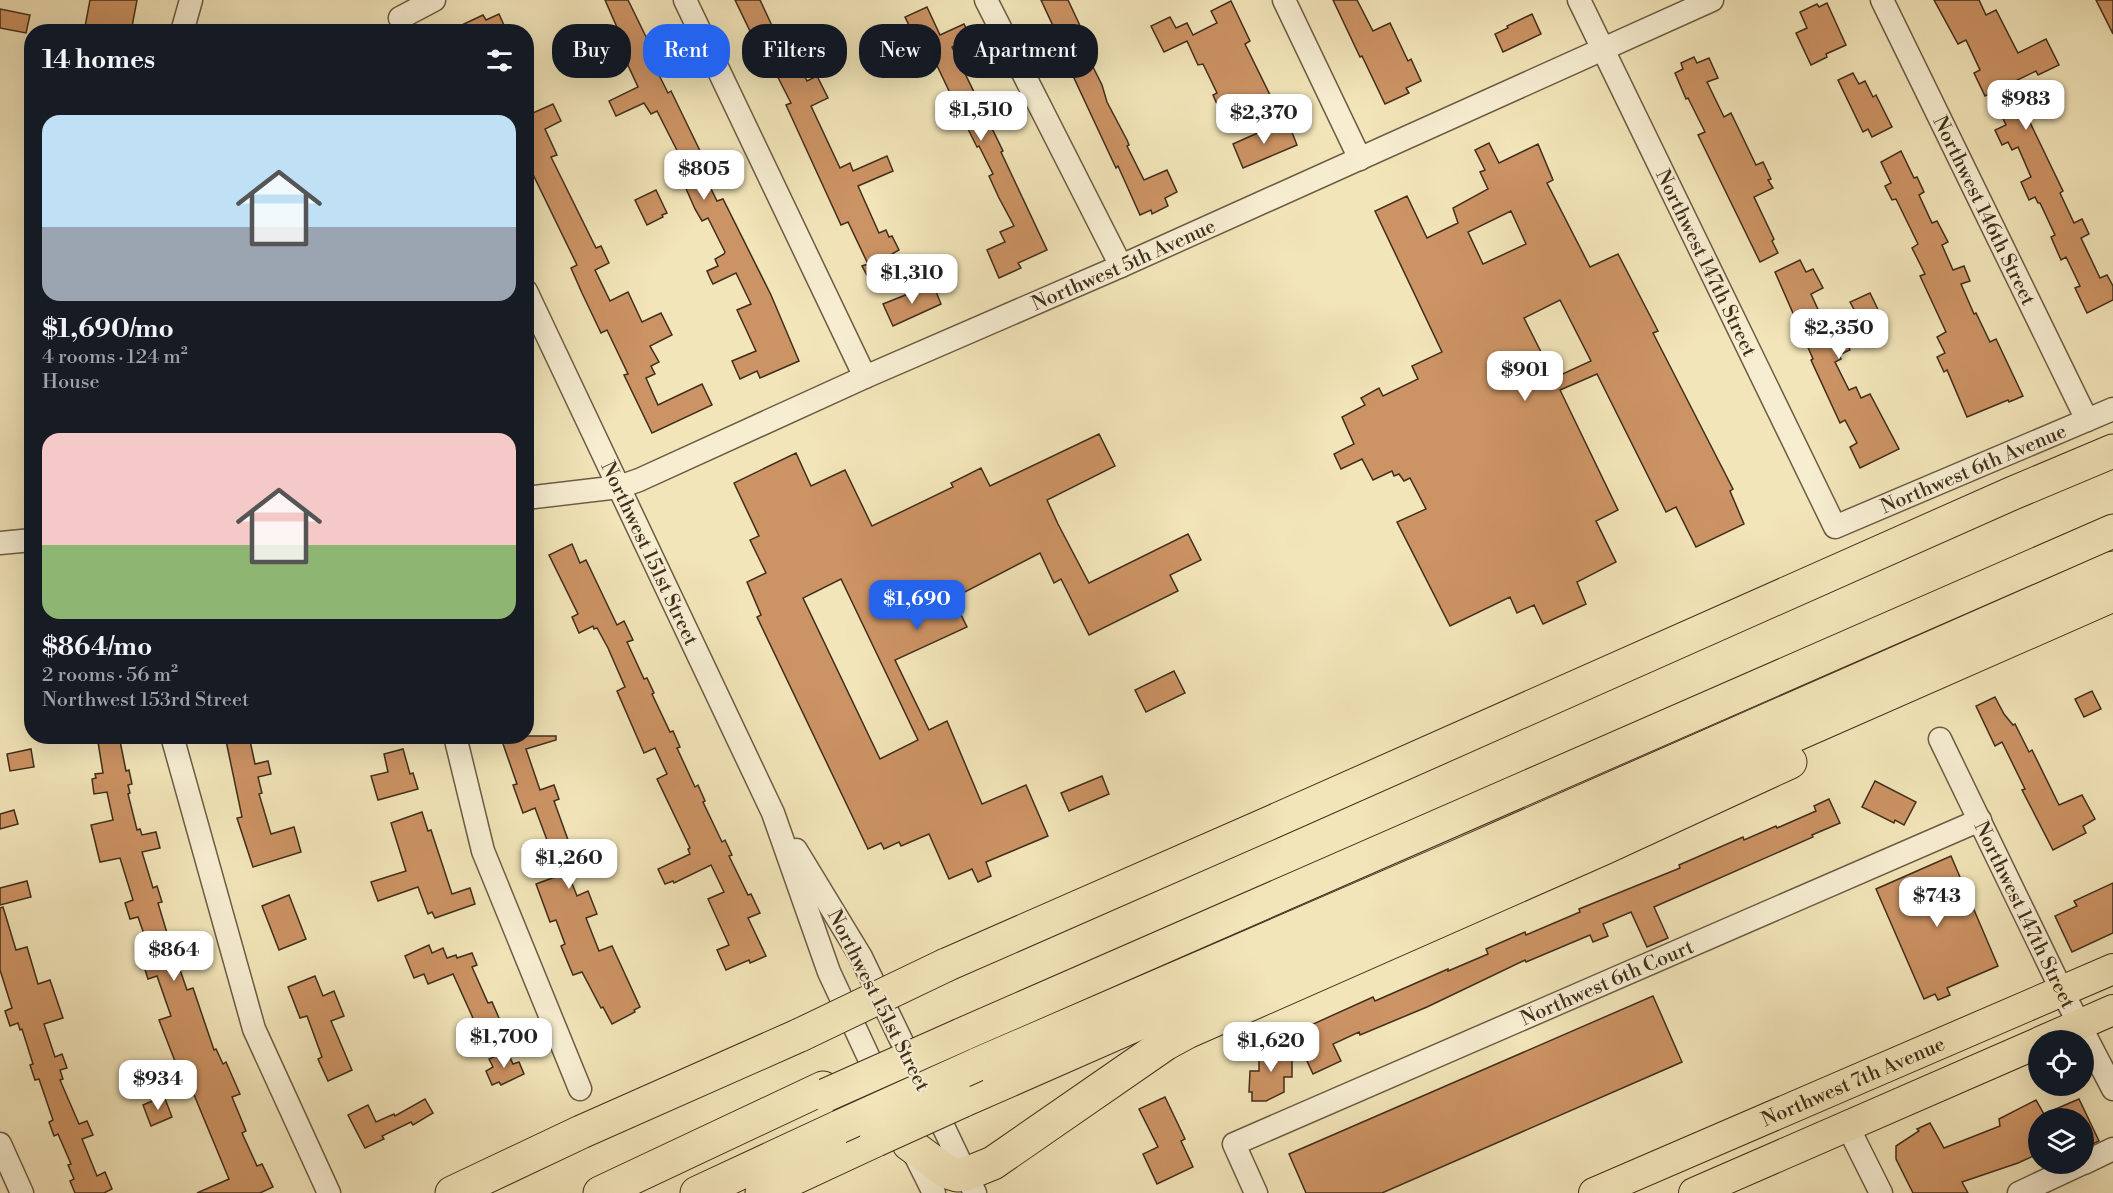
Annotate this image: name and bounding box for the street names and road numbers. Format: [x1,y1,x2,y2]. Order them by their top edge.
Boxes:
street label: Northwest 146th Street [1926,112,2040,310]
street label: Northwest 147th Street [1649,166,1761,361]
street label: Northwest 5th Avenue [1028,214,1220,317]
street label: Northwest 6th Avenue [1877,419,2071,520]
street label: Northwest 151st Street [594,458,703,650]
street label: Northwest 147th Street [1968,817,2080,1013]
street label: Northwest 151st Street [821,906,934,1096]
street label: Northwest 6th Court [1517,935,1698,1032]
street label: Northwest 7th Avenue [1758,1032,1949,1133]

